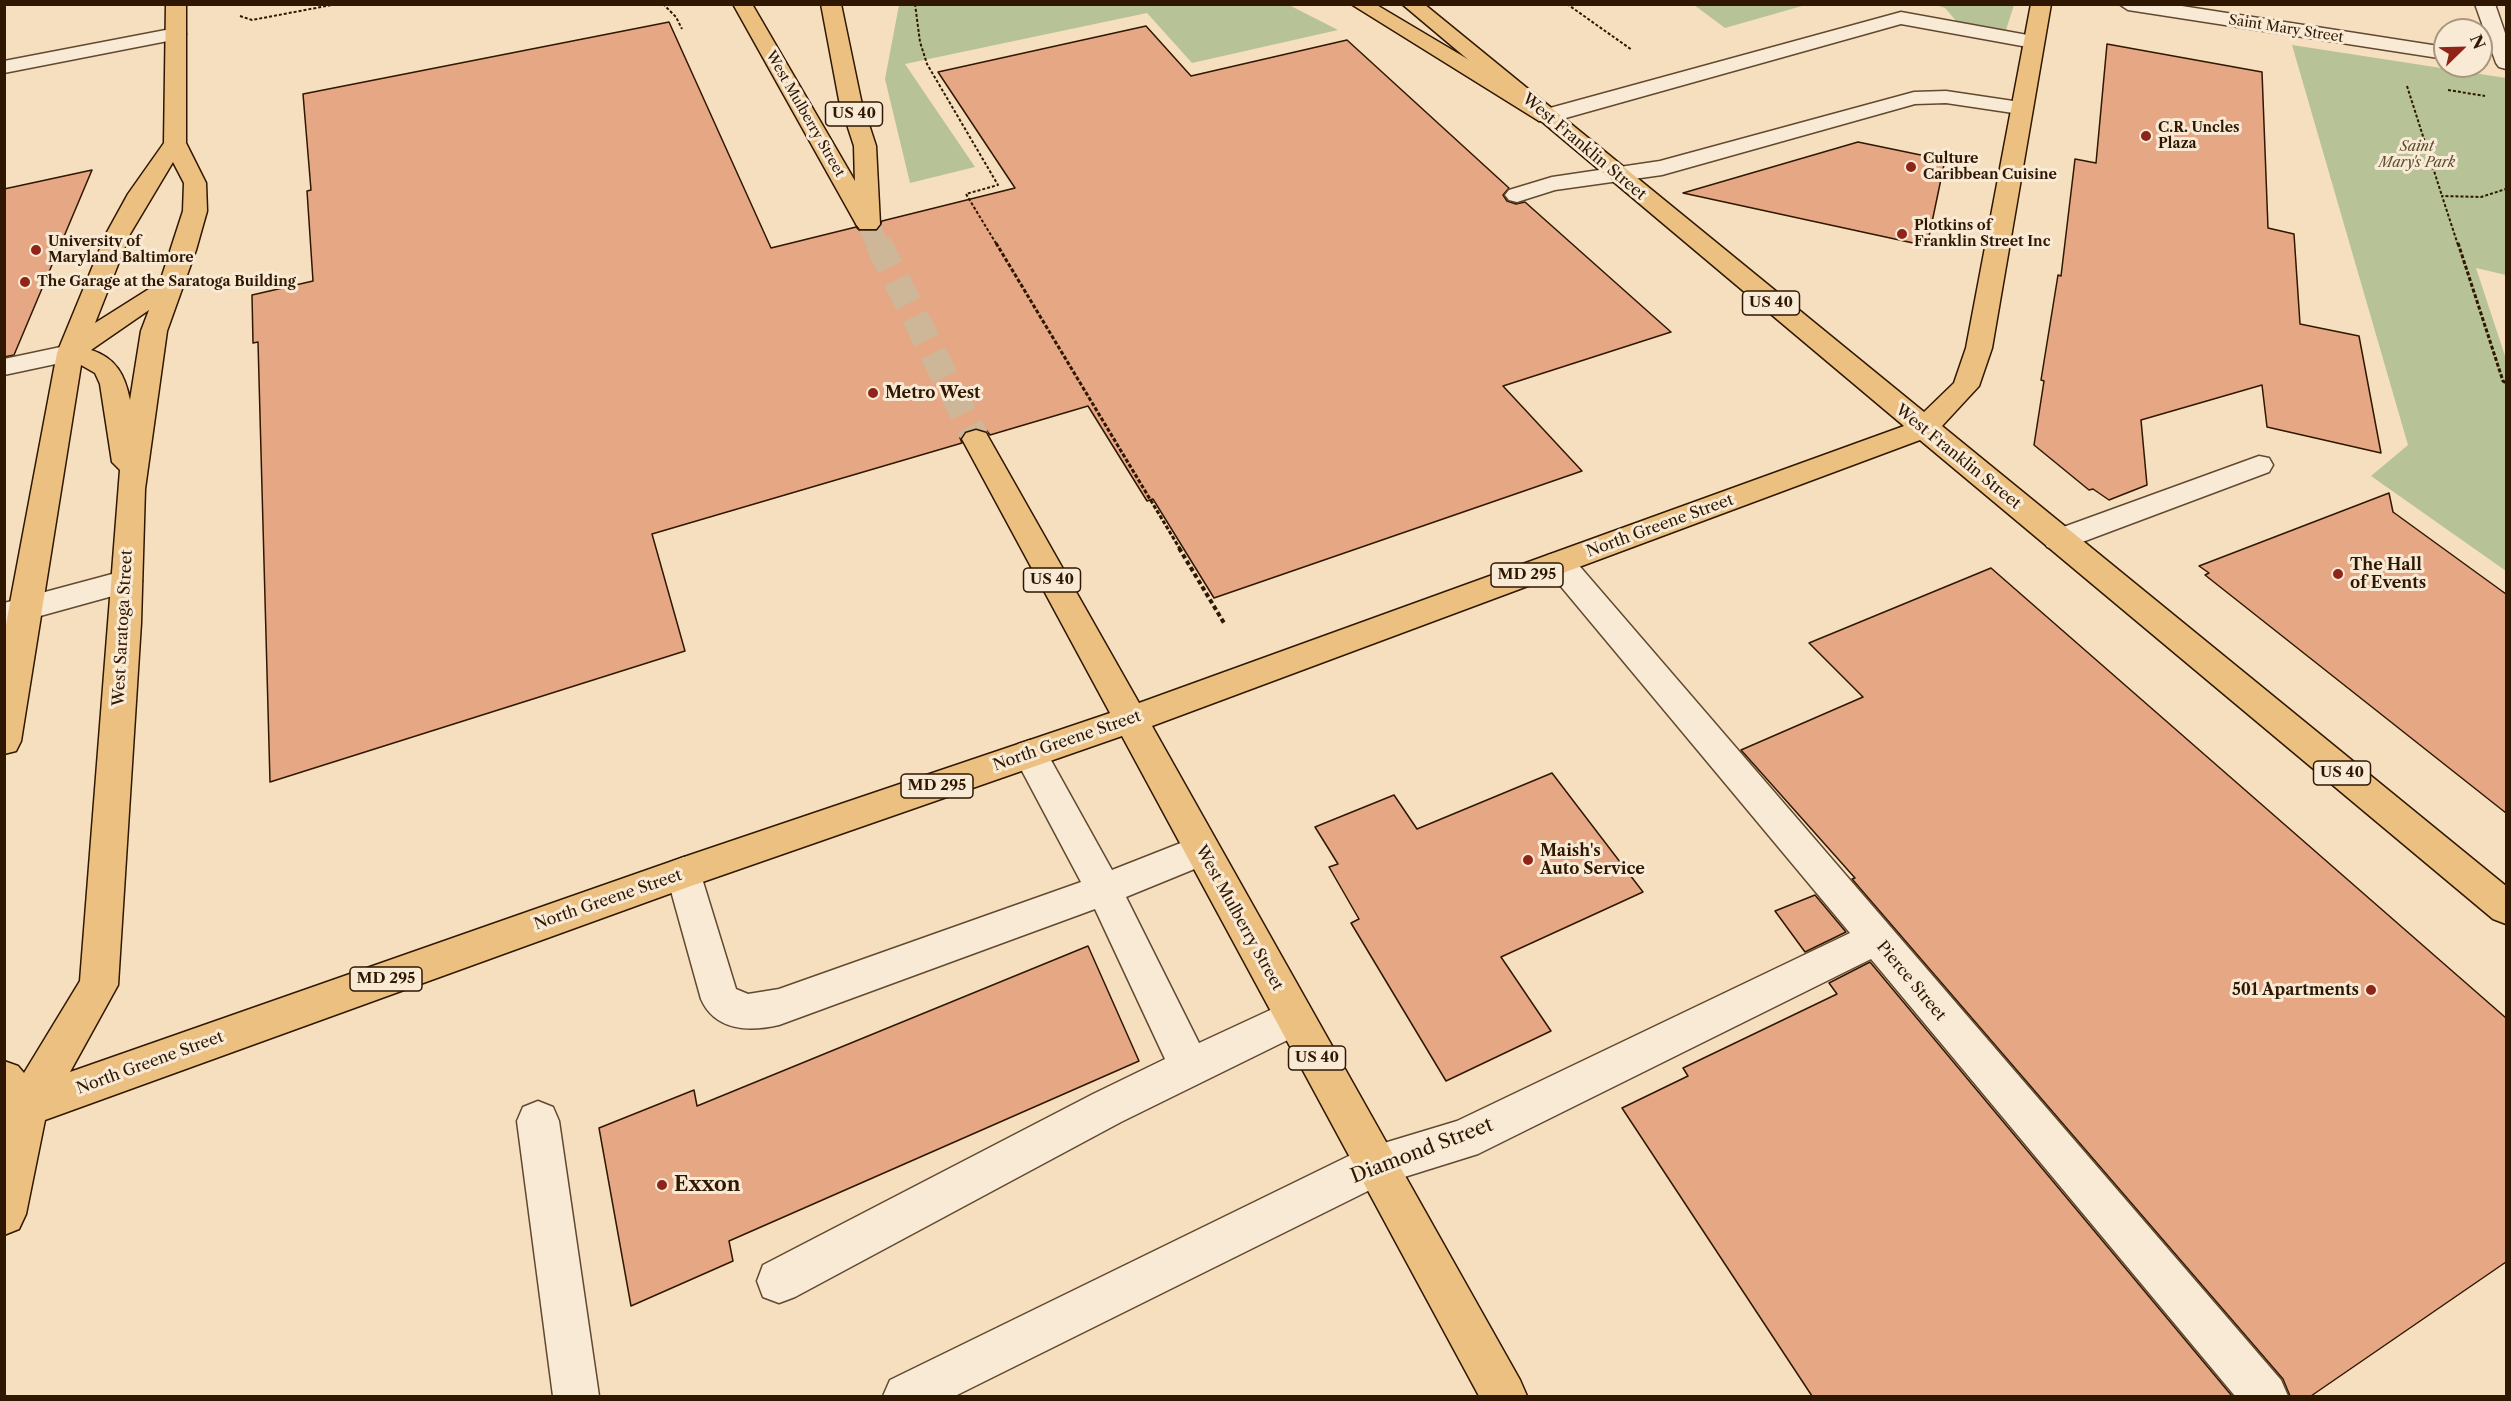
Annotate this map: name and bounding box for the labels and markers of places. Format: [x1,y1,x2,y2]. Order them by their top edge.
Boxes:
place label: C.R. Uncles Plaza [2158,120,2240,152]
marker: C.R. Uncles Plaza [2139,129,2153,143]
place label: Culture Caribbean Cuisine [1923,151,2057,184]
marker: Culture Caribbean Cuisine [1904,160,1918,174]
place label: Plotkins of Franklin Street Inc [1914,218,2050,250]
marker: Plotkins of Franklin Street Inc [1895,227,1909,241]
place label: University of Maryland Baltimore [48,234,194,266]
marker: University of Maryland Baltimore [29,243,43,257]
place label: The Garage at the Saratoga Building [37,274,296,290]
marker: The Garage at the Saratoga Building [18,275,32,289]
place label: Metro West [885,383,980,403]
marker: Metro West [866,386,880,400]
place label: The Hall of Events [2350,555,2426,593]
marker: The Hall of Events [2331,567,2345,581]
place label: Maish's Auto Service [1540,841,1645,879]
marker: Maish's Auto Service [1521,853,1535,867]
place label: 501 Apartments [2232,980,2359,1000]
marker: 501 Apartments [2364,983,2378,997]
place label: Exxon [674,1173,740,1197]
marker: Exxon [655,1178,669,1192]

